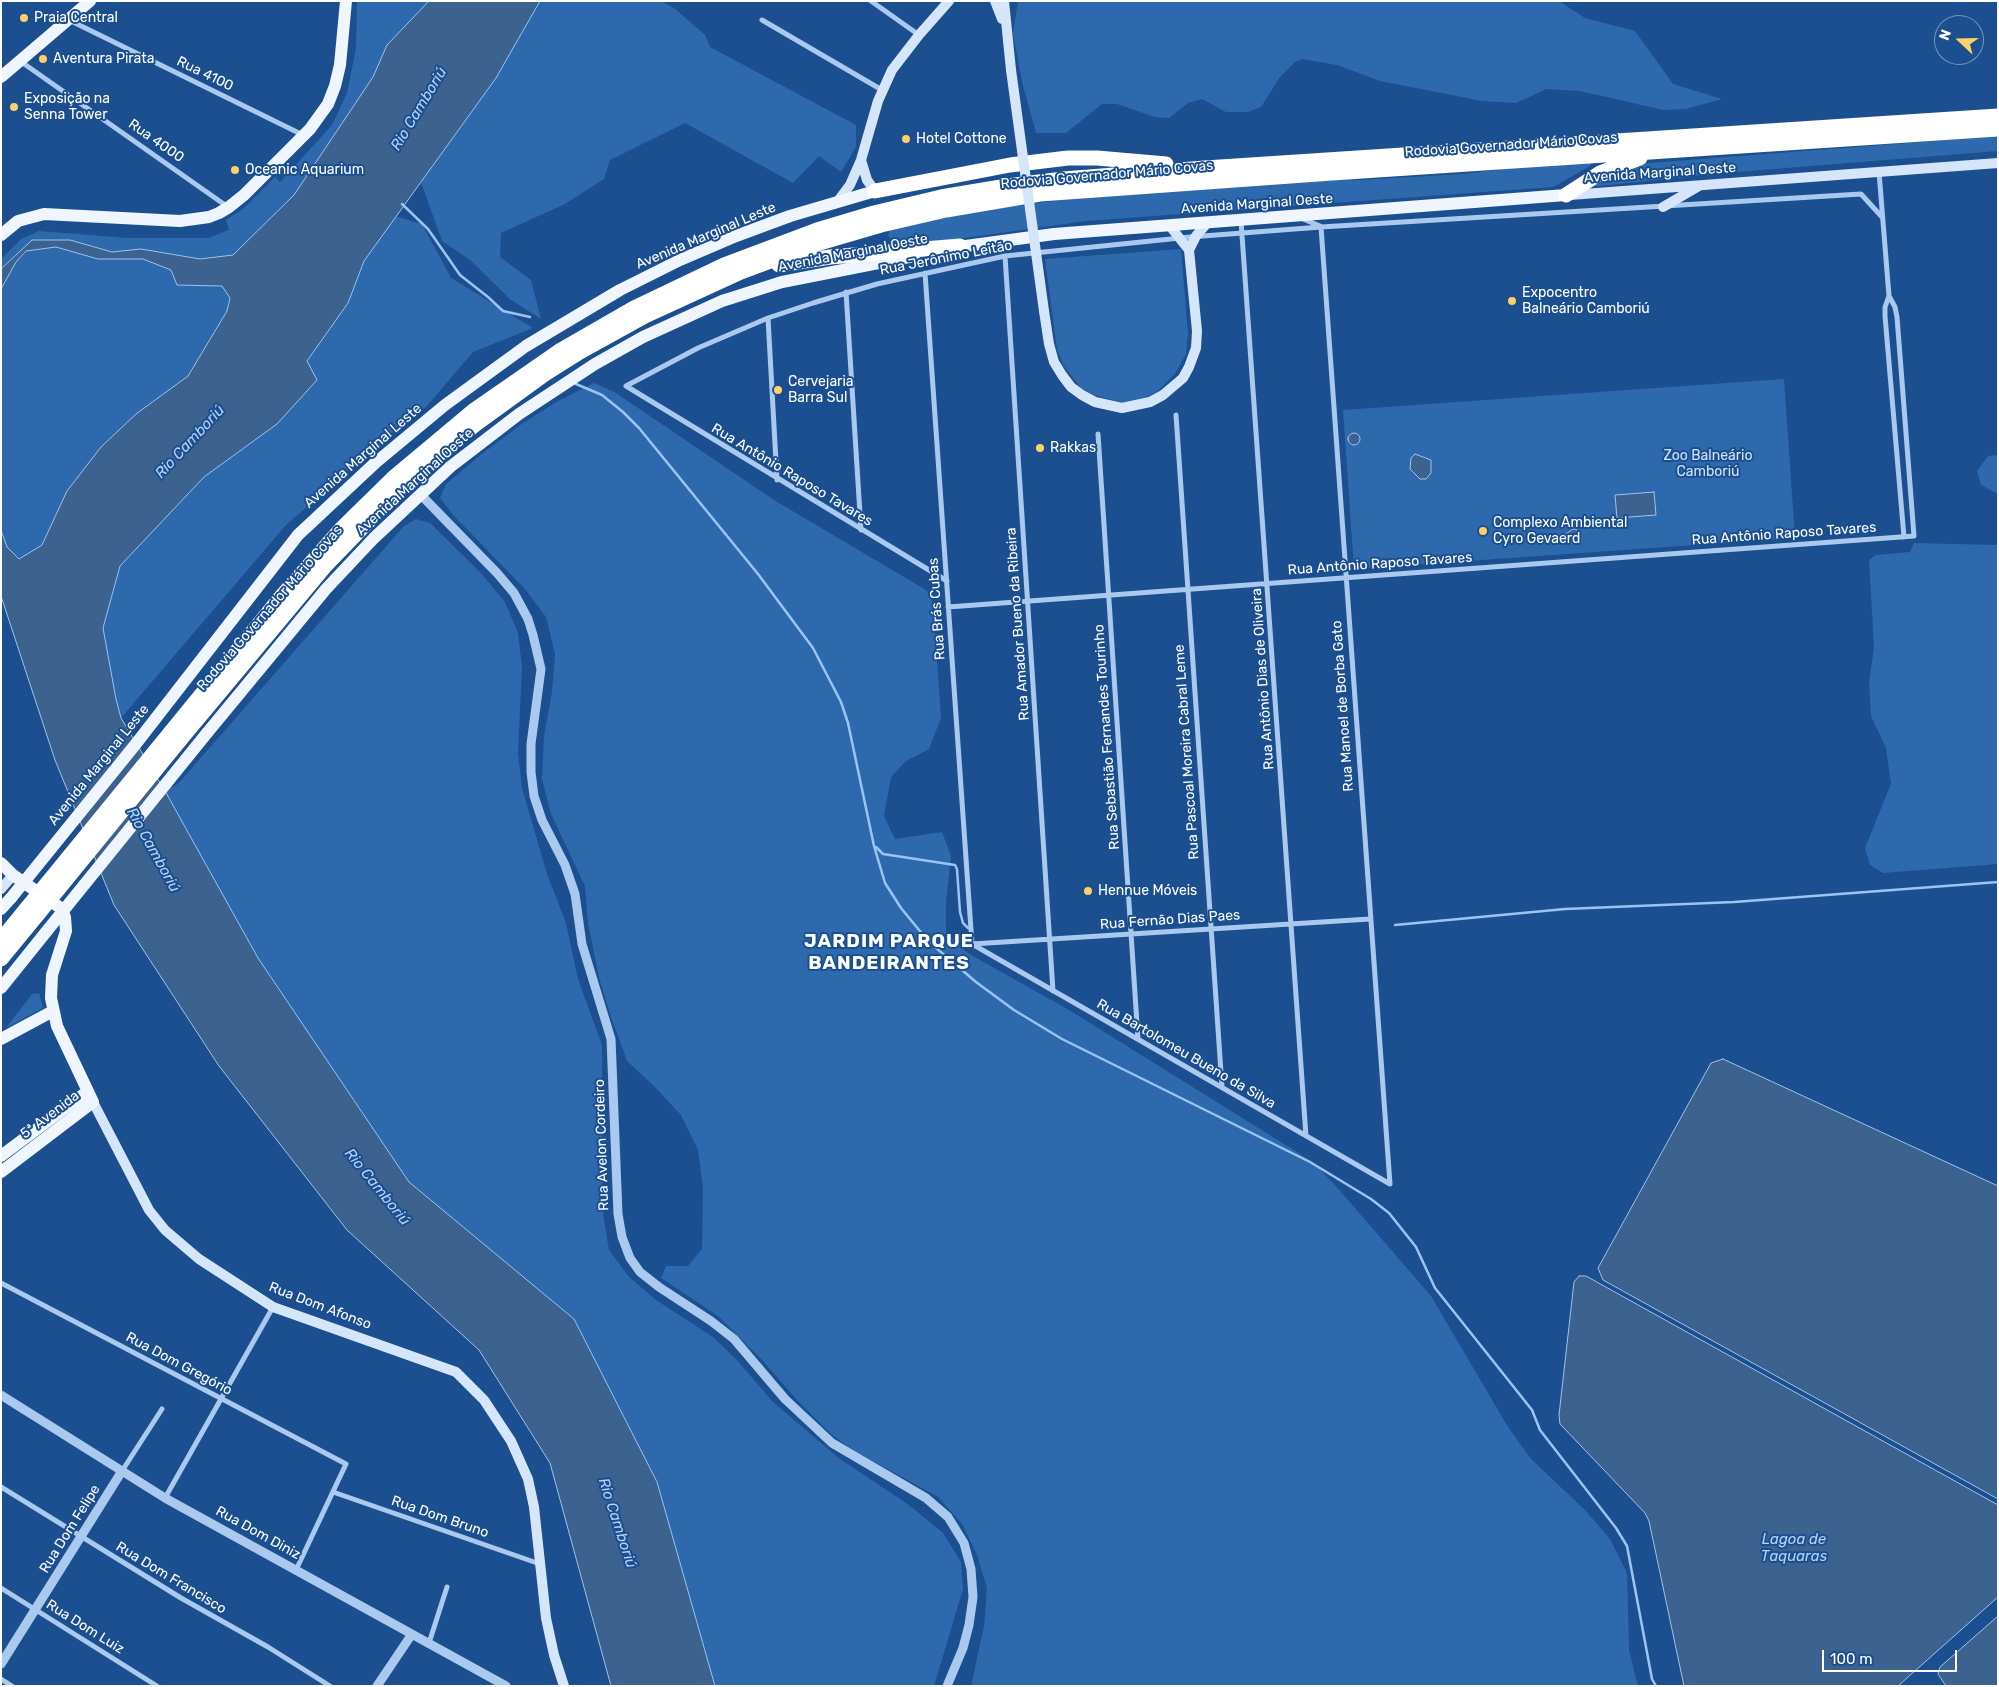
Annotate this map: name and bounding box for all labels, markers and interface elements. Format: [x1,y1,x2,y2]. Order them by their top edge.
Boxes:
place label: Praia Central [34,10,118,26]
marker: Praia Central [18,12,30,24]
north arrow [1934,15,1984,65]
text: N [1936,27,1955,43]
place label: Aventura Pirata [53,51,154,67]
marker: Aventura Pirata [37,53,49,65]
street label: Rua 4100 [174,53,236,95]
water label: Rio Camboriú [387,64,451,154]
place label: Exposição na Senna Tower [24,91,110,124]
marker: Exposição na Senna Tower [8,101,20,113]
street label: Rua 4000 [125,116,187,166]
street label: Rodovia Governador Mário Covas [1404,129,1618,161]
place label: Hotel Cottone [916,131,1007,147]
marker: Hotel Cottone [900,133,912,145]
street label: Rodovia Governador Mário Covas [1000,157,1214,193]
street label: Avenida Marginal Oeste [1583,159,1737,187]
place label: Oceanic Aquarium [245,162,364,178]
marker: Oceanic Aquarium [229,164,241,176]
street label: Avenida Marginal Oeste [1180,190,1334,218]
street label: Avenida Marginal Leste [633,199,779,273]
street label: Avenida Marginal Oeste [777,230,929,276]
street label: Rua Jerônimo Leitão [878,237,1014,279]
place label: Expocentro Balneário Camboriú [1522,285,1650,318]
marker: Expocentro Balneário Camboriú [1506,295,1518,307]
place label: Cervejaria Barra Sul [788,374,854,407]
marker: Cervejaria Barra Sul [772,384,784,396]
street label: Avenida Marginal Leste [301,400,425,512]
water label: Rio Camboriú [151,402,229,482]
street label: Rua Antônio Raposo Tavares [708,420,876,530]
street label: Avenida Marginal Oeste [353,425,477,539]
place label: Rakkas [1050,440,1096,456]
marker: Rakkas [1034,442,1046,454]
park label: Zoo Balneário Camboriú [1664,448,1752,481]
place label: Complexo Ambiental Cyro Gevaerd [1493,515,1627,548]
street label: Rua Antônio Raposo Tavares [1691,519,1877,549]
street label: Rodovia Governador Mário Covas [194,522,346,694]
marker: Complexo Ambiental Cyro Gevaerd [1477,525,1489,537]
street label: Rua Amador Bueno da Ribeira [1003,527,1033,721]
street label: Rua Antônio Raposo Tavares [1287,549,1473,579]
street label: Rua Brás Cubas [925,557,949,661]
street label: Rua Antônio Dias de Oliveira [1248,588,1278,770]
street label: Rua Manoel de Borba Gato [1329,620,1357,792]
street label: Rua Sebastião Fernandes Tourinho [1091,624,1123,850]
street label: Rua Pascoal Moreira Cabral Leme [1171,644,1203,860]
street label: Avenida Marginal Leste [45,701,153,829]
water label: Rio Camboriú [122,805,184,895]
place label: Hennue Móveis [1098,883,1197,899]
marker: Hennue Móveis [1082,885,1094,897]
street label: Rua Fernão Dias Paes [1099,907,1241,933]
district label: JARDIM PARQUE BANDEIRANTES [802,931,976,975]
street label: Rua Bartolomeu Bueno da Silva [1093,996,1279,1112]
street label: Rua Avelon Cordeiro [591,1079,613,1211]
street label: 5ª Avenida [17,1088,83,1142]
water label: Rio Camboriú [340,1145,414,1229]
street label: Rua Dom Afonso [266,1279,374,1333]
street label: Rua Dom Gregório [123,1329,235,1399]
water label: Rio Camboriú [594,1476,640,1570]
street label: Rua Dom Felipe [36,1482,104,1576]
street label: Rua Dom Bruno [389,1492,491,1542]
street label: Rua Dom Diniz [213,1503,303,1563]
water label: Lagoa de Taquaras [1761,1531,1827,1566]
street label: Rua Dom Francisco [113,1538,229,1618]
street label: Rua Dom Luiz [43,1596,127,1658]
scale bar [1824,1640,1959,1672]
text: 100 m [1830,1650,1872,1668]

